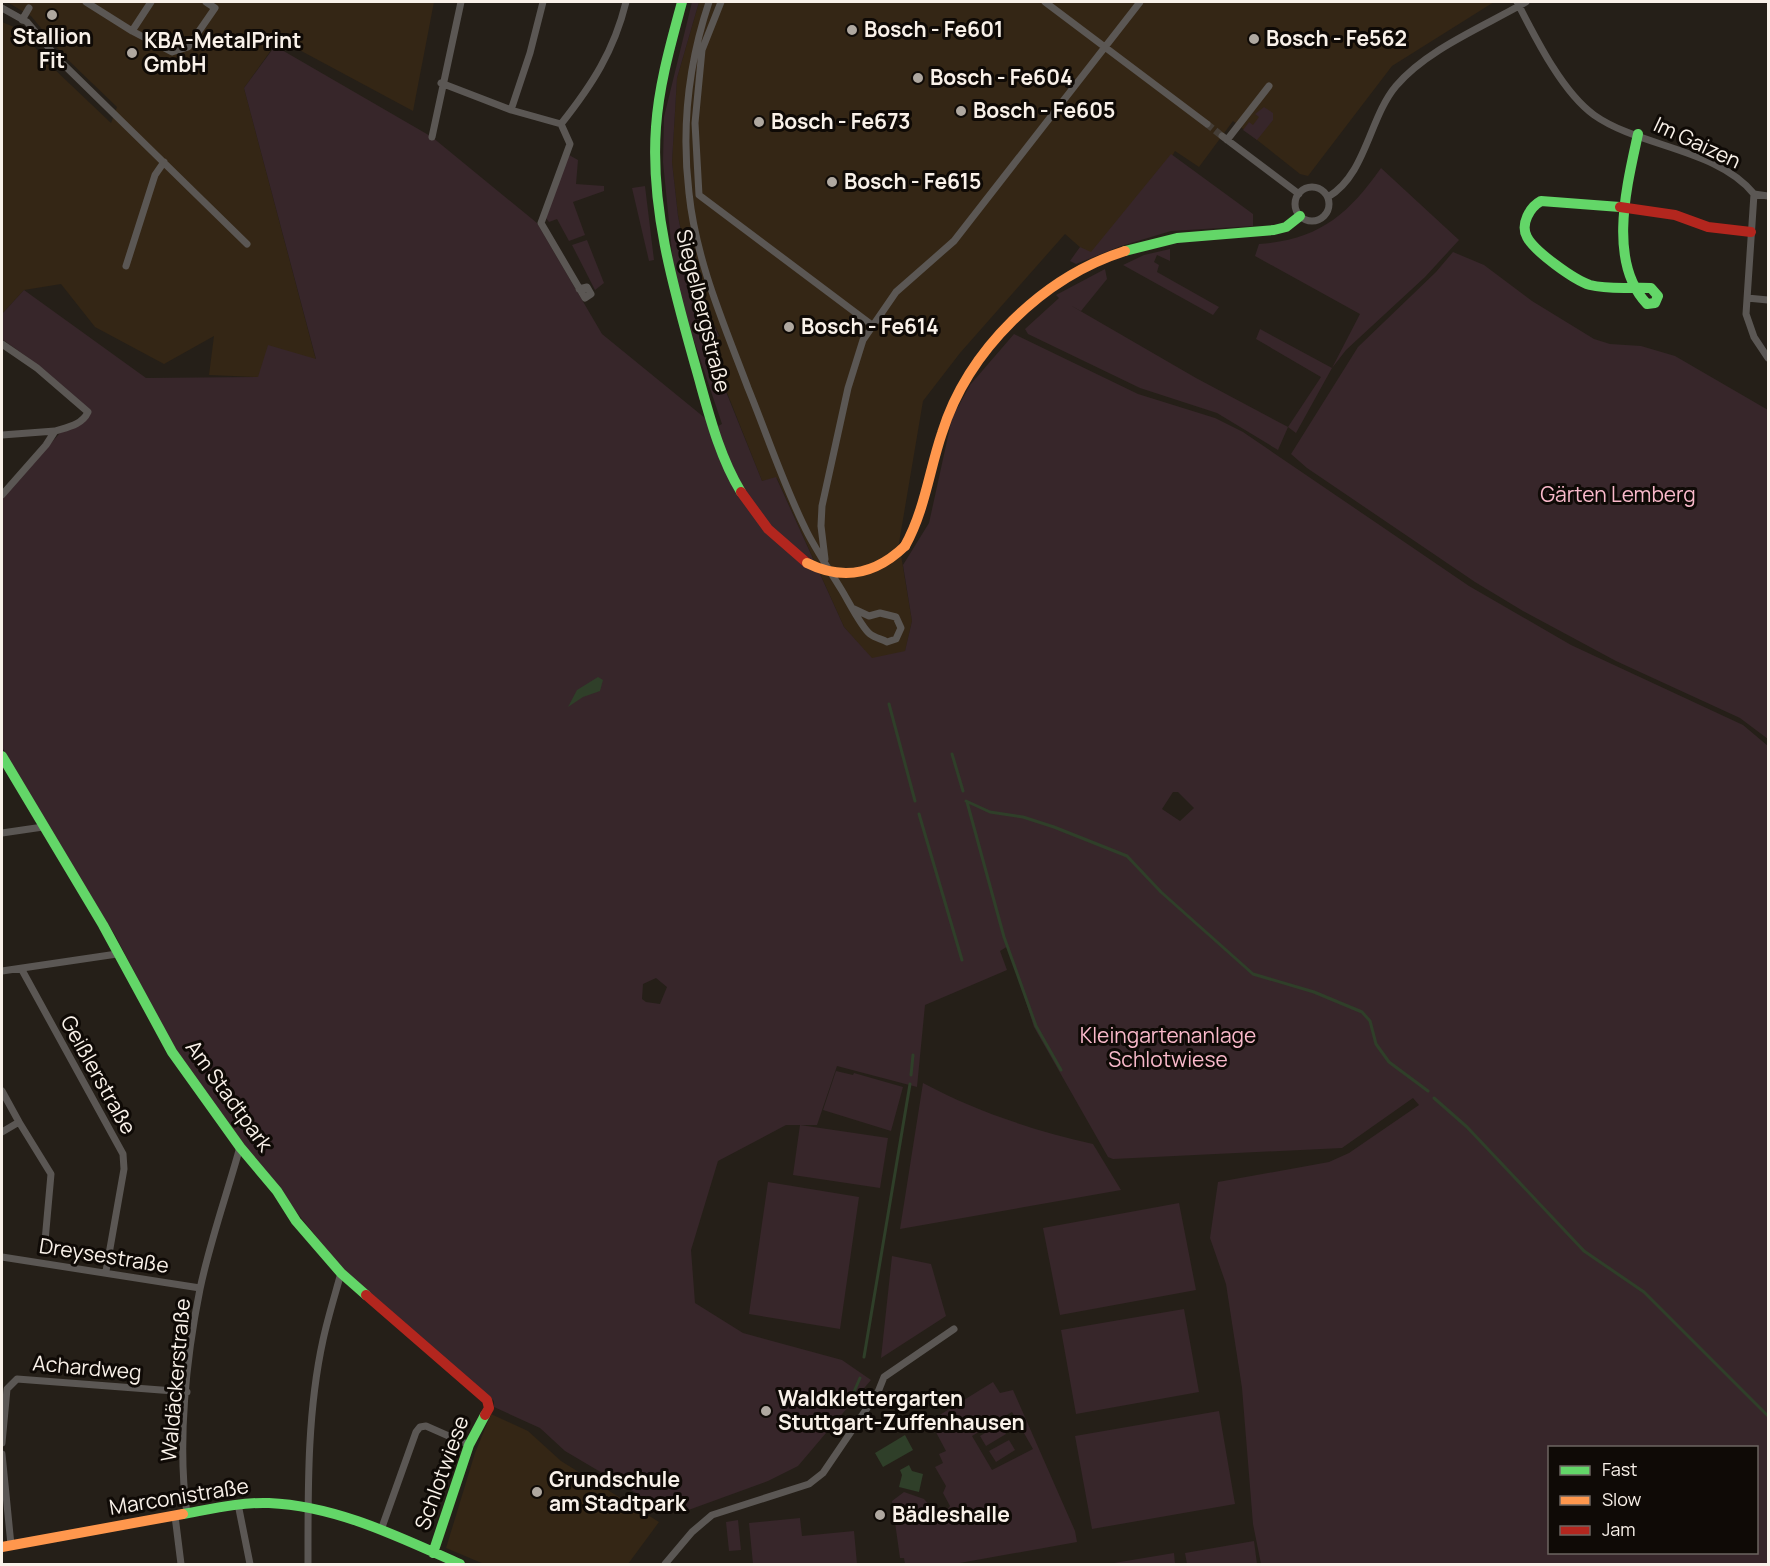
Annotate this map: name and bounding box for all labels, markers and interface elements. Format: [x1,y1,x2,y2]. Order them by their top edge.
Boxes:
marker: Stallion Fit [45,8,59,22]
place label: Bosch - Fe601 [864,15,1003,43]
place label: Stallion Fit [13,22,91,74]
marker: Bosch - Fe601 [845,23,859,37]
place label: Bosch - Fe562 [1266,24,1407,52]
place label: KBA-MetalPrint GmbH [144,26,301,78]
marker: Bosch - Fe562 [1247,32,1261,46]
marker: KBA-MetalPrint GmbH [125,46,139,60]
place label: Bosch - Fe604 [930,63,1073,91]
marker: Bosch - Fe604 [911,71,925,85]
place label: Bosch - Fe605 [973,96,1115,124]
marker: Bosch - Fe605 [954,104,968,118]
place label: Bosch - Fe673 [771,107,911,135]
street label: Im Gaizen [1649,110,1745,174]
marker: Bosch - Fe673 [752,115,766,129]
place label: Bosch - Fe615 [844,167,981,195]
marker: Bosch - Fe615 [825,175,839,189]
street label: Siegelbergstraße [670,226,738,395]
place label: Bosch - Fe614 [801,312,939,340]
marker: Bosch - Fe614 [782,320,796,334]
park label: Gärten Lemberg [1540,480,1696,508]
street label: Geißlerstraße [55,1010,143,1139]
park label: Kleingartenanlage Schlotwiese [1080,1021,1256,1073]
street label: Am Stadtpark [180,1034,280,1157]
street label: Dreysestraße [37,1231,171,1279]
street label: Waldäckerstraße [154,1297,196,1463]
street label: Achardweg [31,1348,143,1386]
place label: Waldklettergarten Stuttgart-Zuffenhausen [778,1384,1025,1436]
marker: Waldklettergarten Stuttgart-Zuffenhausen [759,1404,773,1418]
street label: Schlotwiese [407,1412,475,1534]
legend [1548,1446,1758,1554]
text: Fast [1602,1457,1637,1481]
place label: Grundschule am Stadtpark [549,1465,687,1517]
street label: Marconistraße [107,1471,251,1521]
marker: Grundschule am Stadtpark [530,1485,544,1499]
text: Slow [1602,1487,1642,1511]
place label: Bädleshalle [892,1500,1010,1528]
marker: Bädleshalle [873,1508,887,1522]
text: Jam [1602,1517,1636,1541]

